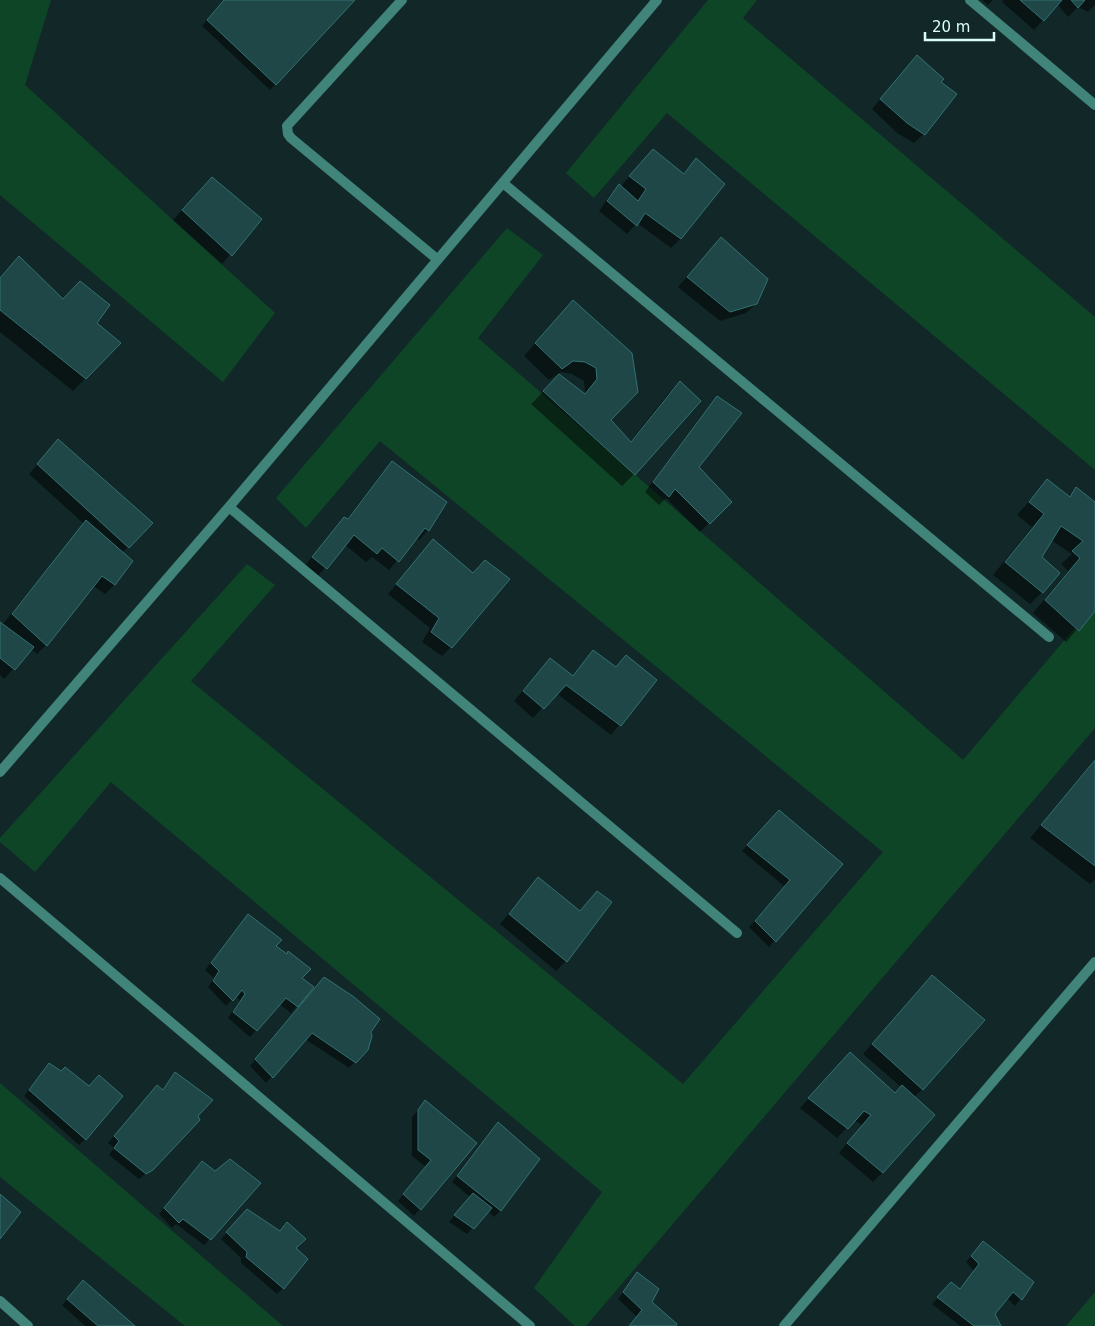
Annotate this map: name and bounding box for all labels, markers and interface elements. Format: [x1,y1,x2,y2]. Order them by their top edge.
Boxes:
scale bar [925,10,994,42]
text: 20 m [932,18,970,36]

